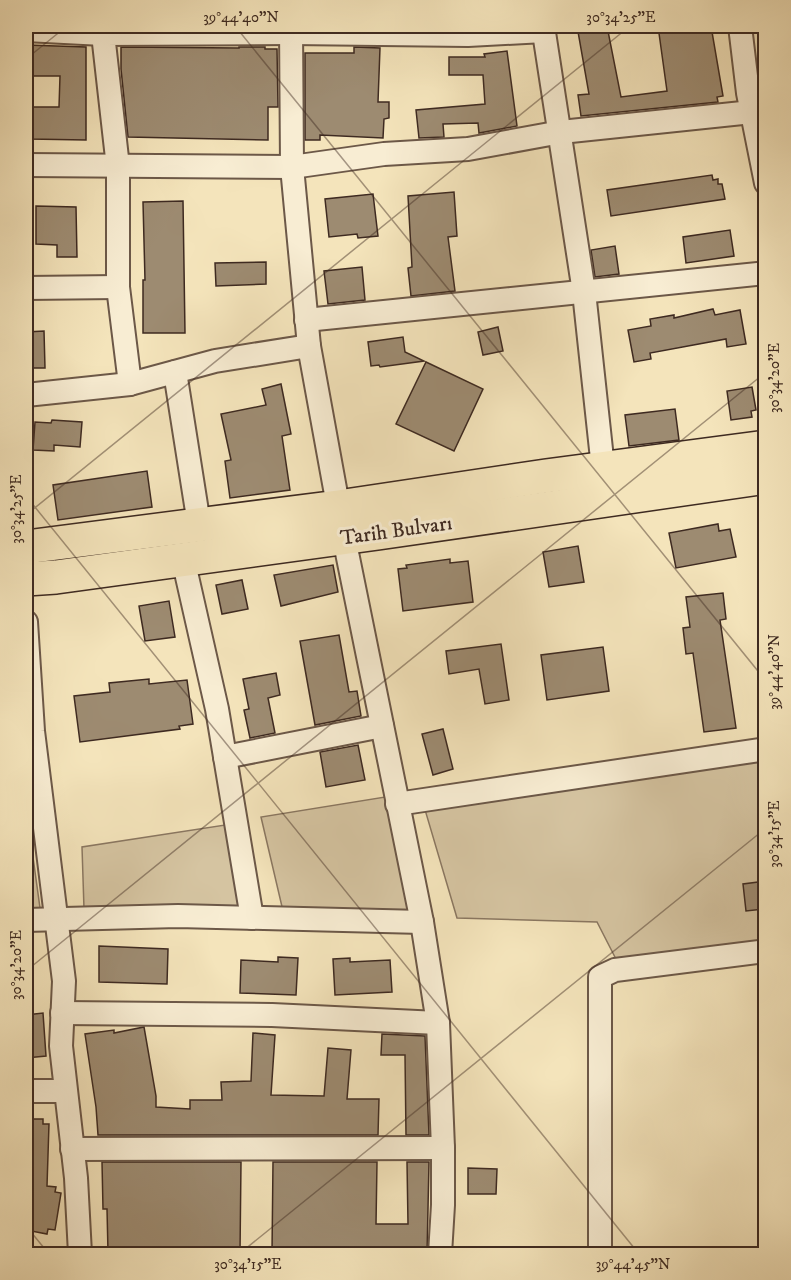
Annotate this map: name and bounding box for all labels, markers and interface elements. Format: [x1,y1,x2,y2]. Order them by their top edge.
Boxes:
text: 39°44'40"N [203,8,279,27]
text: 30°34'25"E [586,8,656,27]
text: 30°34'20"E [765,343,784,413]
text: 30°34'25"E [7,474,26,544]
street label: Tarih Bulvarı [339,510,454,552]
text: 39°44'40"N [765,634,784,710]
text: 30°34'15"E [765,800,784,868]
text: 30°34'20"E [7,930,26,1000]
text: 30°34'15"E [214,1255,282,1274]
text: 39°44'45"N [596,1255,670,1274]

